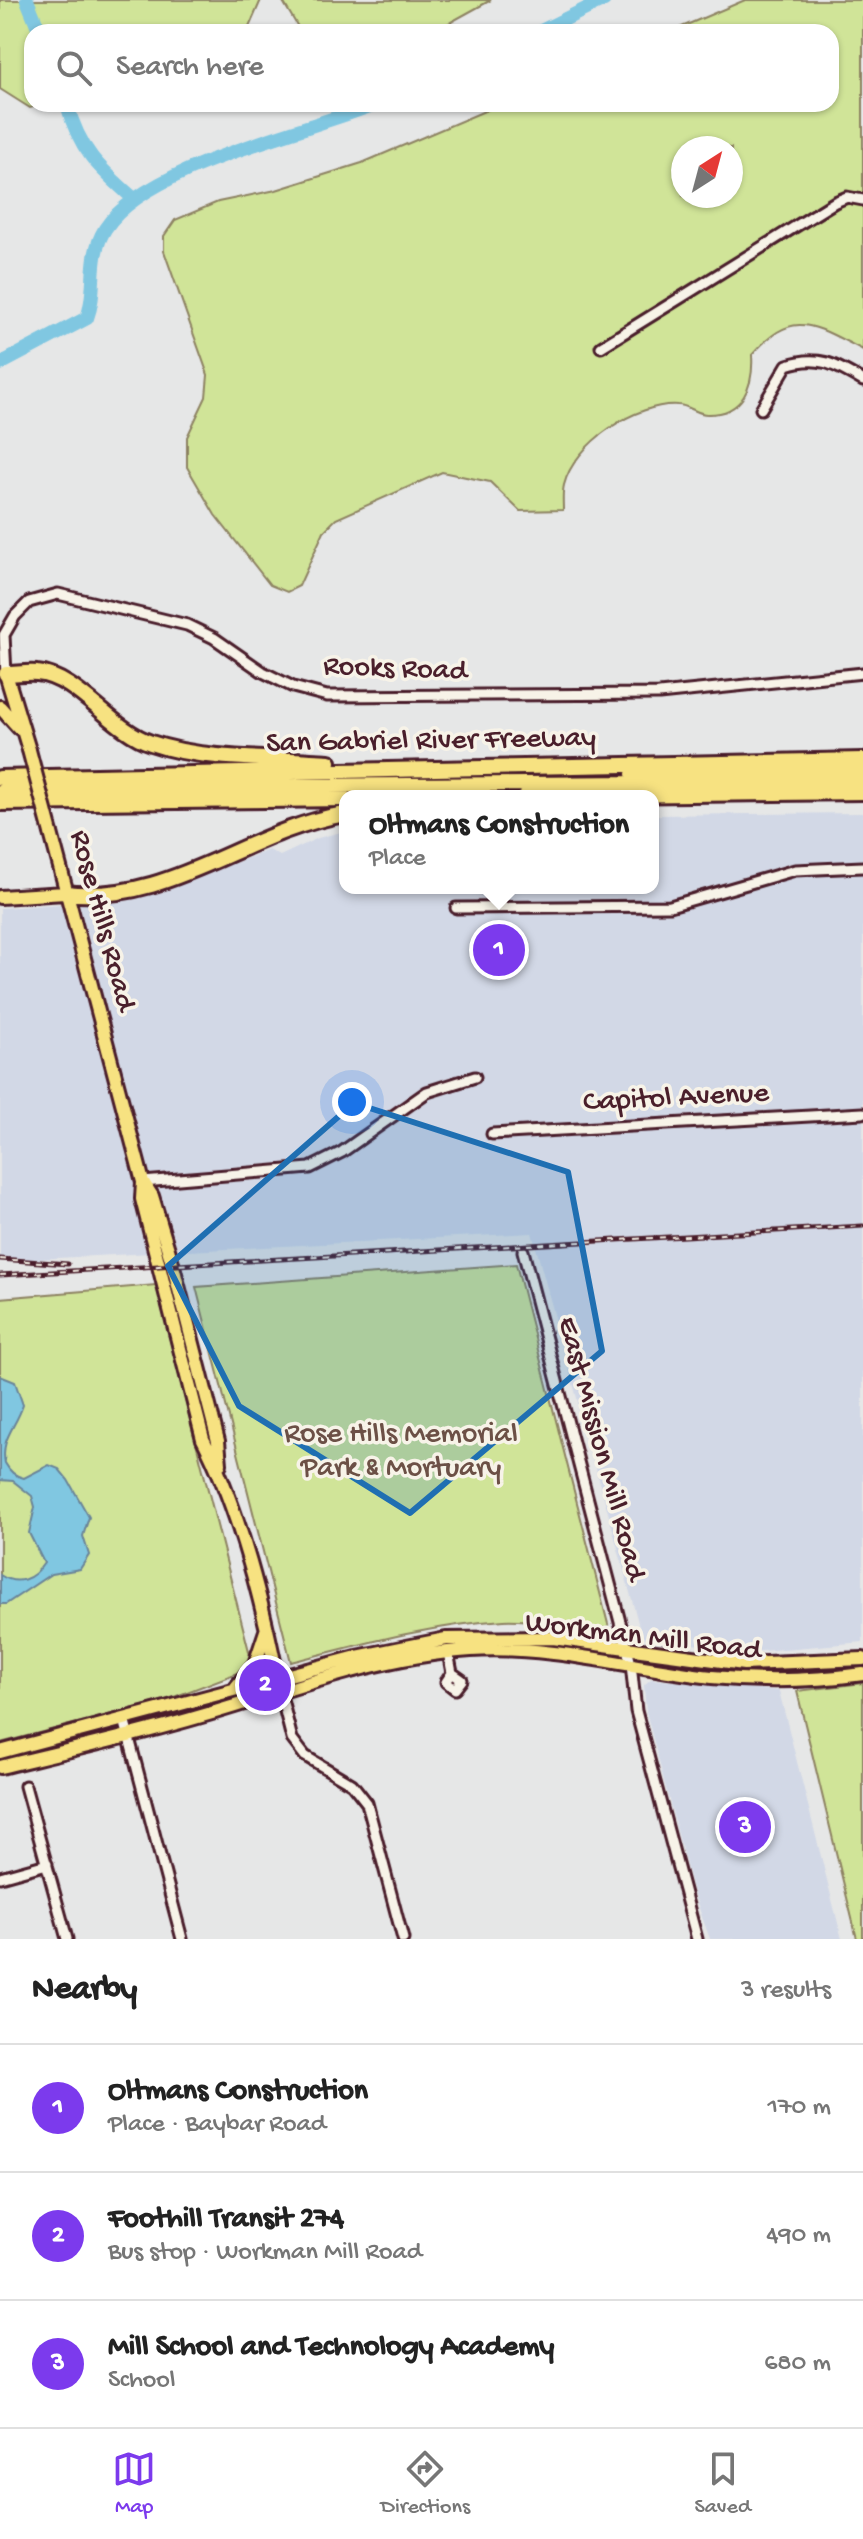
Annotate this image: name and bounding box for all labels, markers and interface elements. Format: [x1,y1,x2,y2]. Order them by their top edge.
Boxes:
search box [24,24,839,112]
icon: search [52,46,96,90]
text: Search here [116,51,264,86]
north arrow [671,136,743,208]
street label: Rooks Road [322,650,470,690]
street label: San Gabriel River Freeway [266,722,596,762]
popup [339,790,659,894]
text: Oltmans Construction [369,809,629,844]
street label: Rose Hills Road [60,827,143,1017]
text: Place [369,844,426,875]
pin: 1 [473,920,525,980]
street label: Capitol Avenue [582,1077,770,1121]
your location [332,1082,372,1122]
street label: East Mission Mill Road [548,1313,653,1587]
park label: Rose Hills Memorial Park & Mortuary [284,1418,518,1487]
street label: Workman Mill Road [523,1606,765,1670]
pin: 2 [239,1655,291,1715]
pin: 3 [719,1797,771,1857]
text: Nearby [32,1971,137,2011]
text: 3 results [741,1976,831,2007]
text: Oltmans Construction [108,2075,368,2110]
text: 1 [53,2093,63,2124]
text: 170 m [768,2093,831,2124]
text: Place · Baybar Road [108,2110,326,2141]
text: Foothill Transit 274 [108,2203,344,2238]
text: 2 [52,2221,64,2252]
text: 490 m [766,2221,831,2252]
text: Bus stop · Workman Mill Road [108,2238,422,2269]
text: Mill School and Technology Academy [108,2331,554,2366]
text: 3 [51,2349,65,2380]
text: 680 m [764,2349,831,2380]
text: School [108,2366,176,2397]
tab: Map [112,2447,156,2521]
tab: Directions [381,2447,470,2521]
tab: Saved [694,2447,751,2521]

